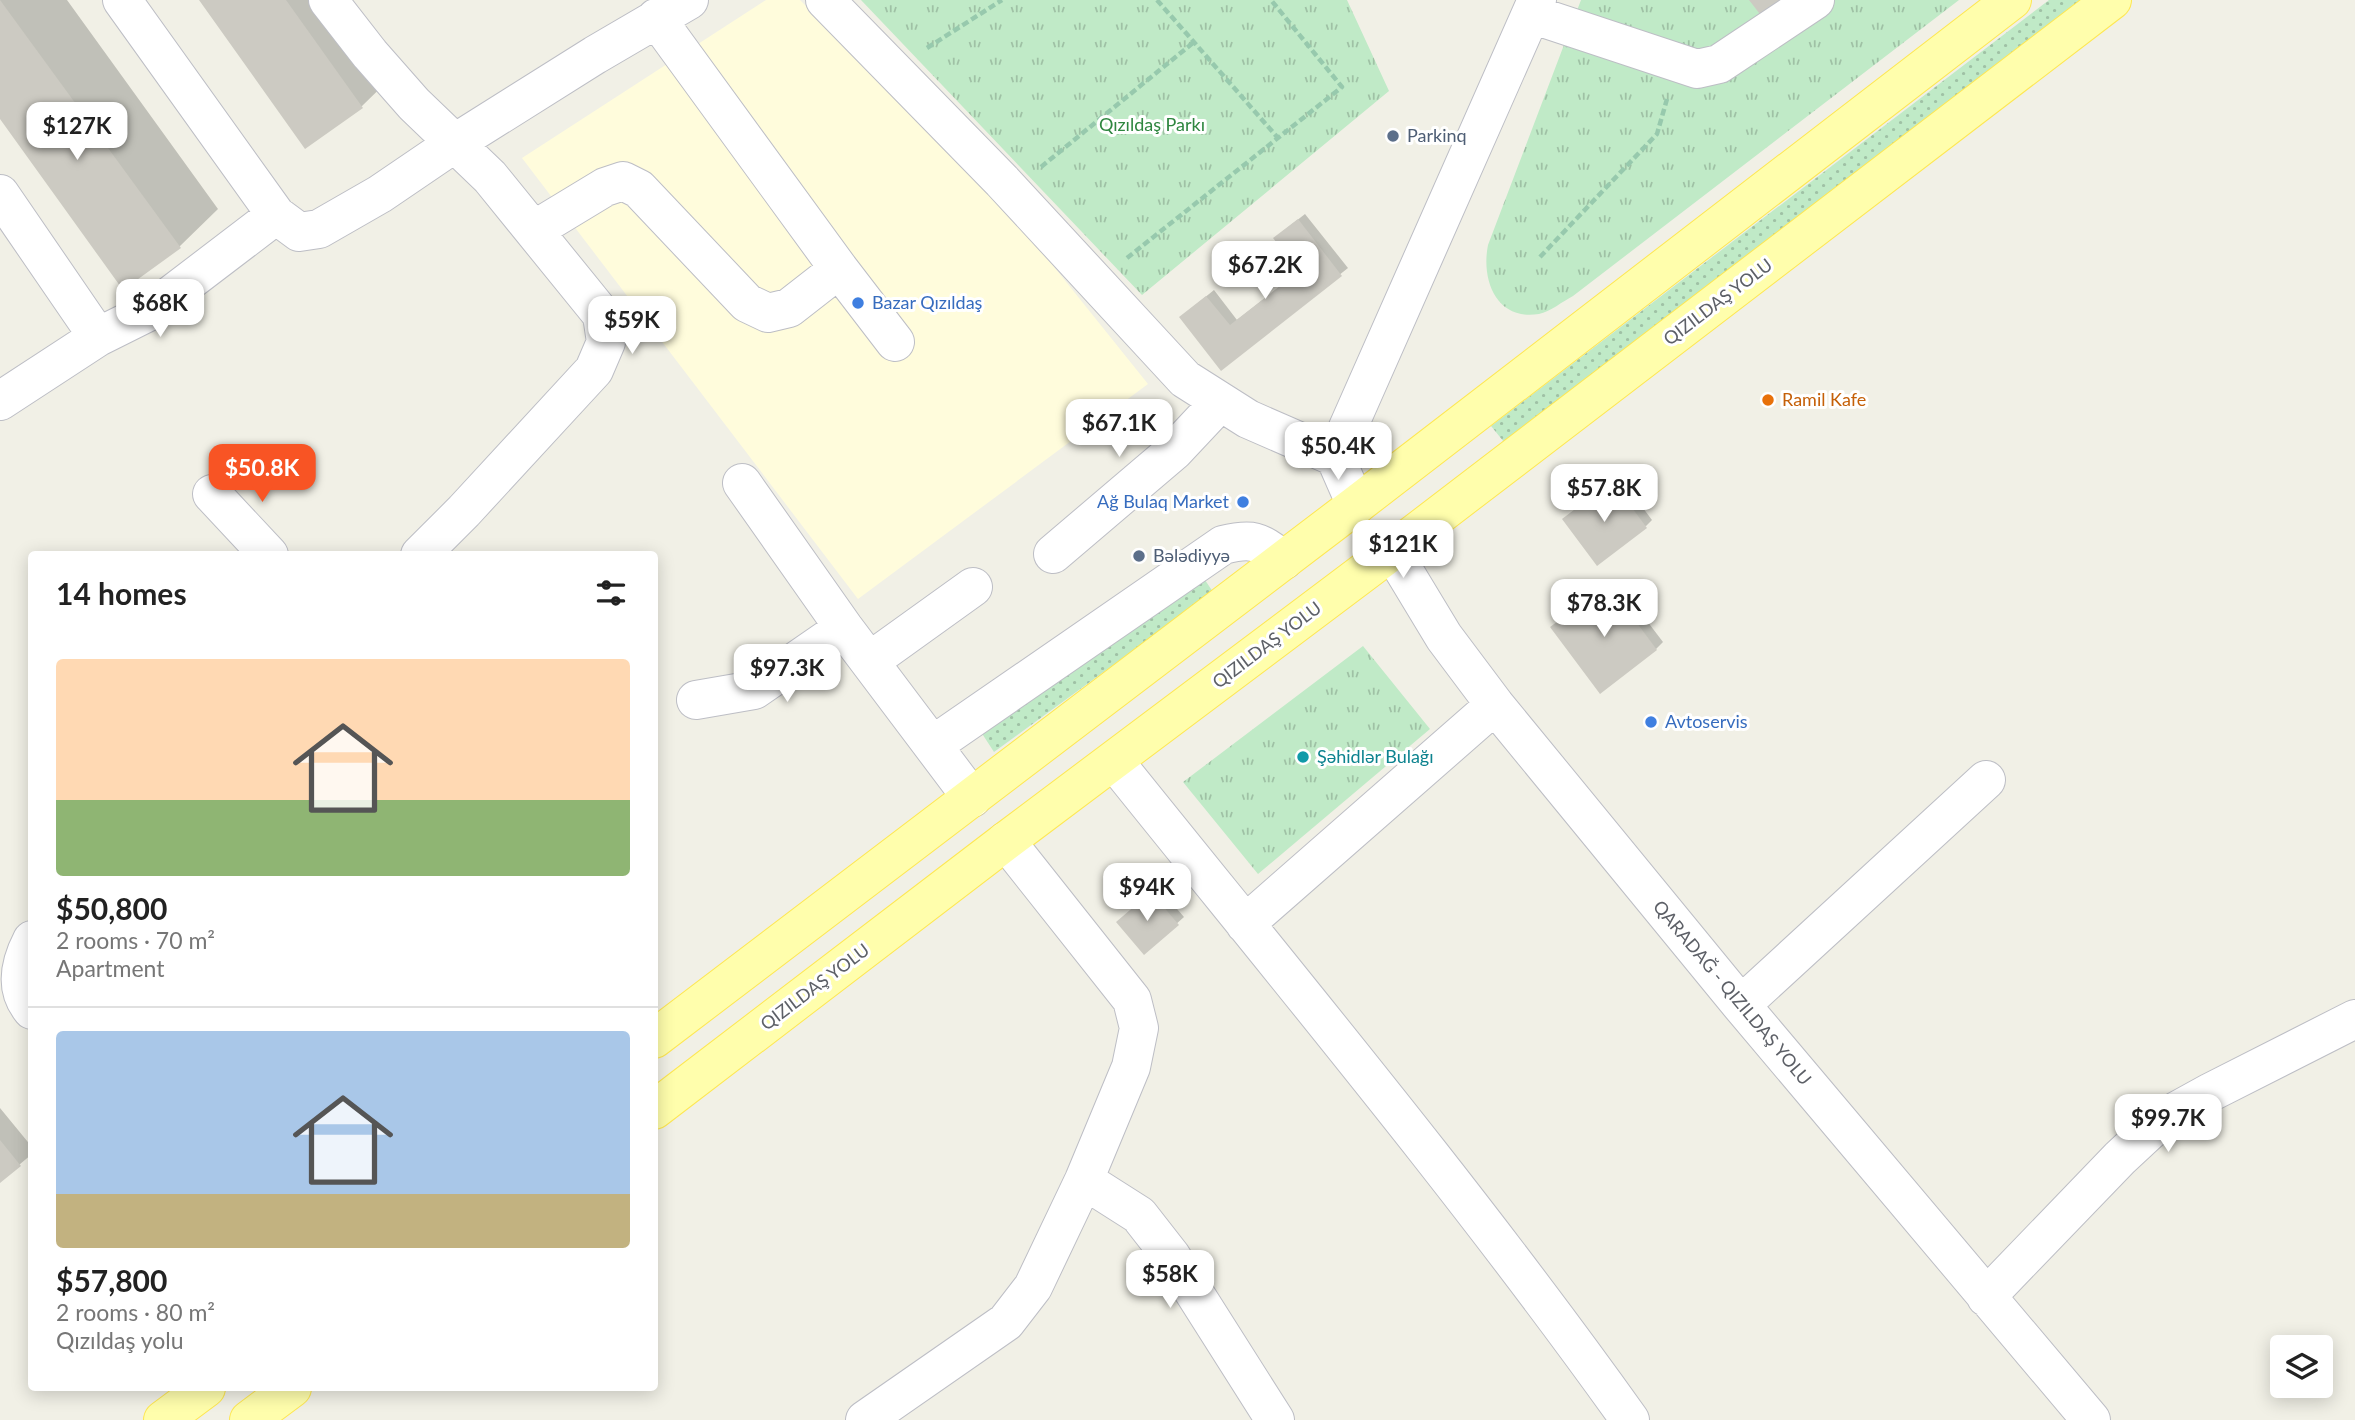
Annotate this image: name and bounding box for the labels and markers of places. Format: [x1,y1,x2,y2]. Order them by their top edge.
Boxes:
pin: $127K [28,102,126,162]
place label: Parkinq [1407,124,1467,146]
marker: Parkinq [1385,128,1401,144]
pin: $67.2K [1208,242,1322,301]
pin: $68K [119,280,201,339]
place label: Bazar Qızıldaş [872,291,983,313]
marker: Bazar Qızıldaş [850,295,866,311]
pin: $59K [591,296,673,356]
place label: Ramil Kafe [1782,388,1866,410]
marker: Ramil Kafe [1760,392,1776,408]
pin: $67.1K [1062,400,1176,459]
pin: $50.4K [1281,422,1395,482]
pin: $50.8K [205,444,319,504]
pin: $57.8K [1547,464,1661,524]
place label: Ağ Bulaq Market [1097,490,1230,512]
marker: Ağ Bulaq Market [1235,494,1251,510]
pin: $121K [1354,520,1452,580]
place label: Bələdiyyə [1153,544,1230,566]
marker: Bələdiyyə [1131,548,1147,564]
pin: $78.3K [1547,580,1661,639]
pin: $97.3K [730,644,844,704]
place label: Avtoservis [1665,710,1748,732]
marker: Avtoservis [1643,714,1659,730]
place label: Şəhidlər Bulağı [1317,745,1434,767]
marker: Şəhidlər Bulağı [1295,749,1311,765]
pin: $94K [1106,864,1188,923]
pin: $99.7K [2111,1094,2225,1154]
pin: $58K [1129,1250,1211,1310]

